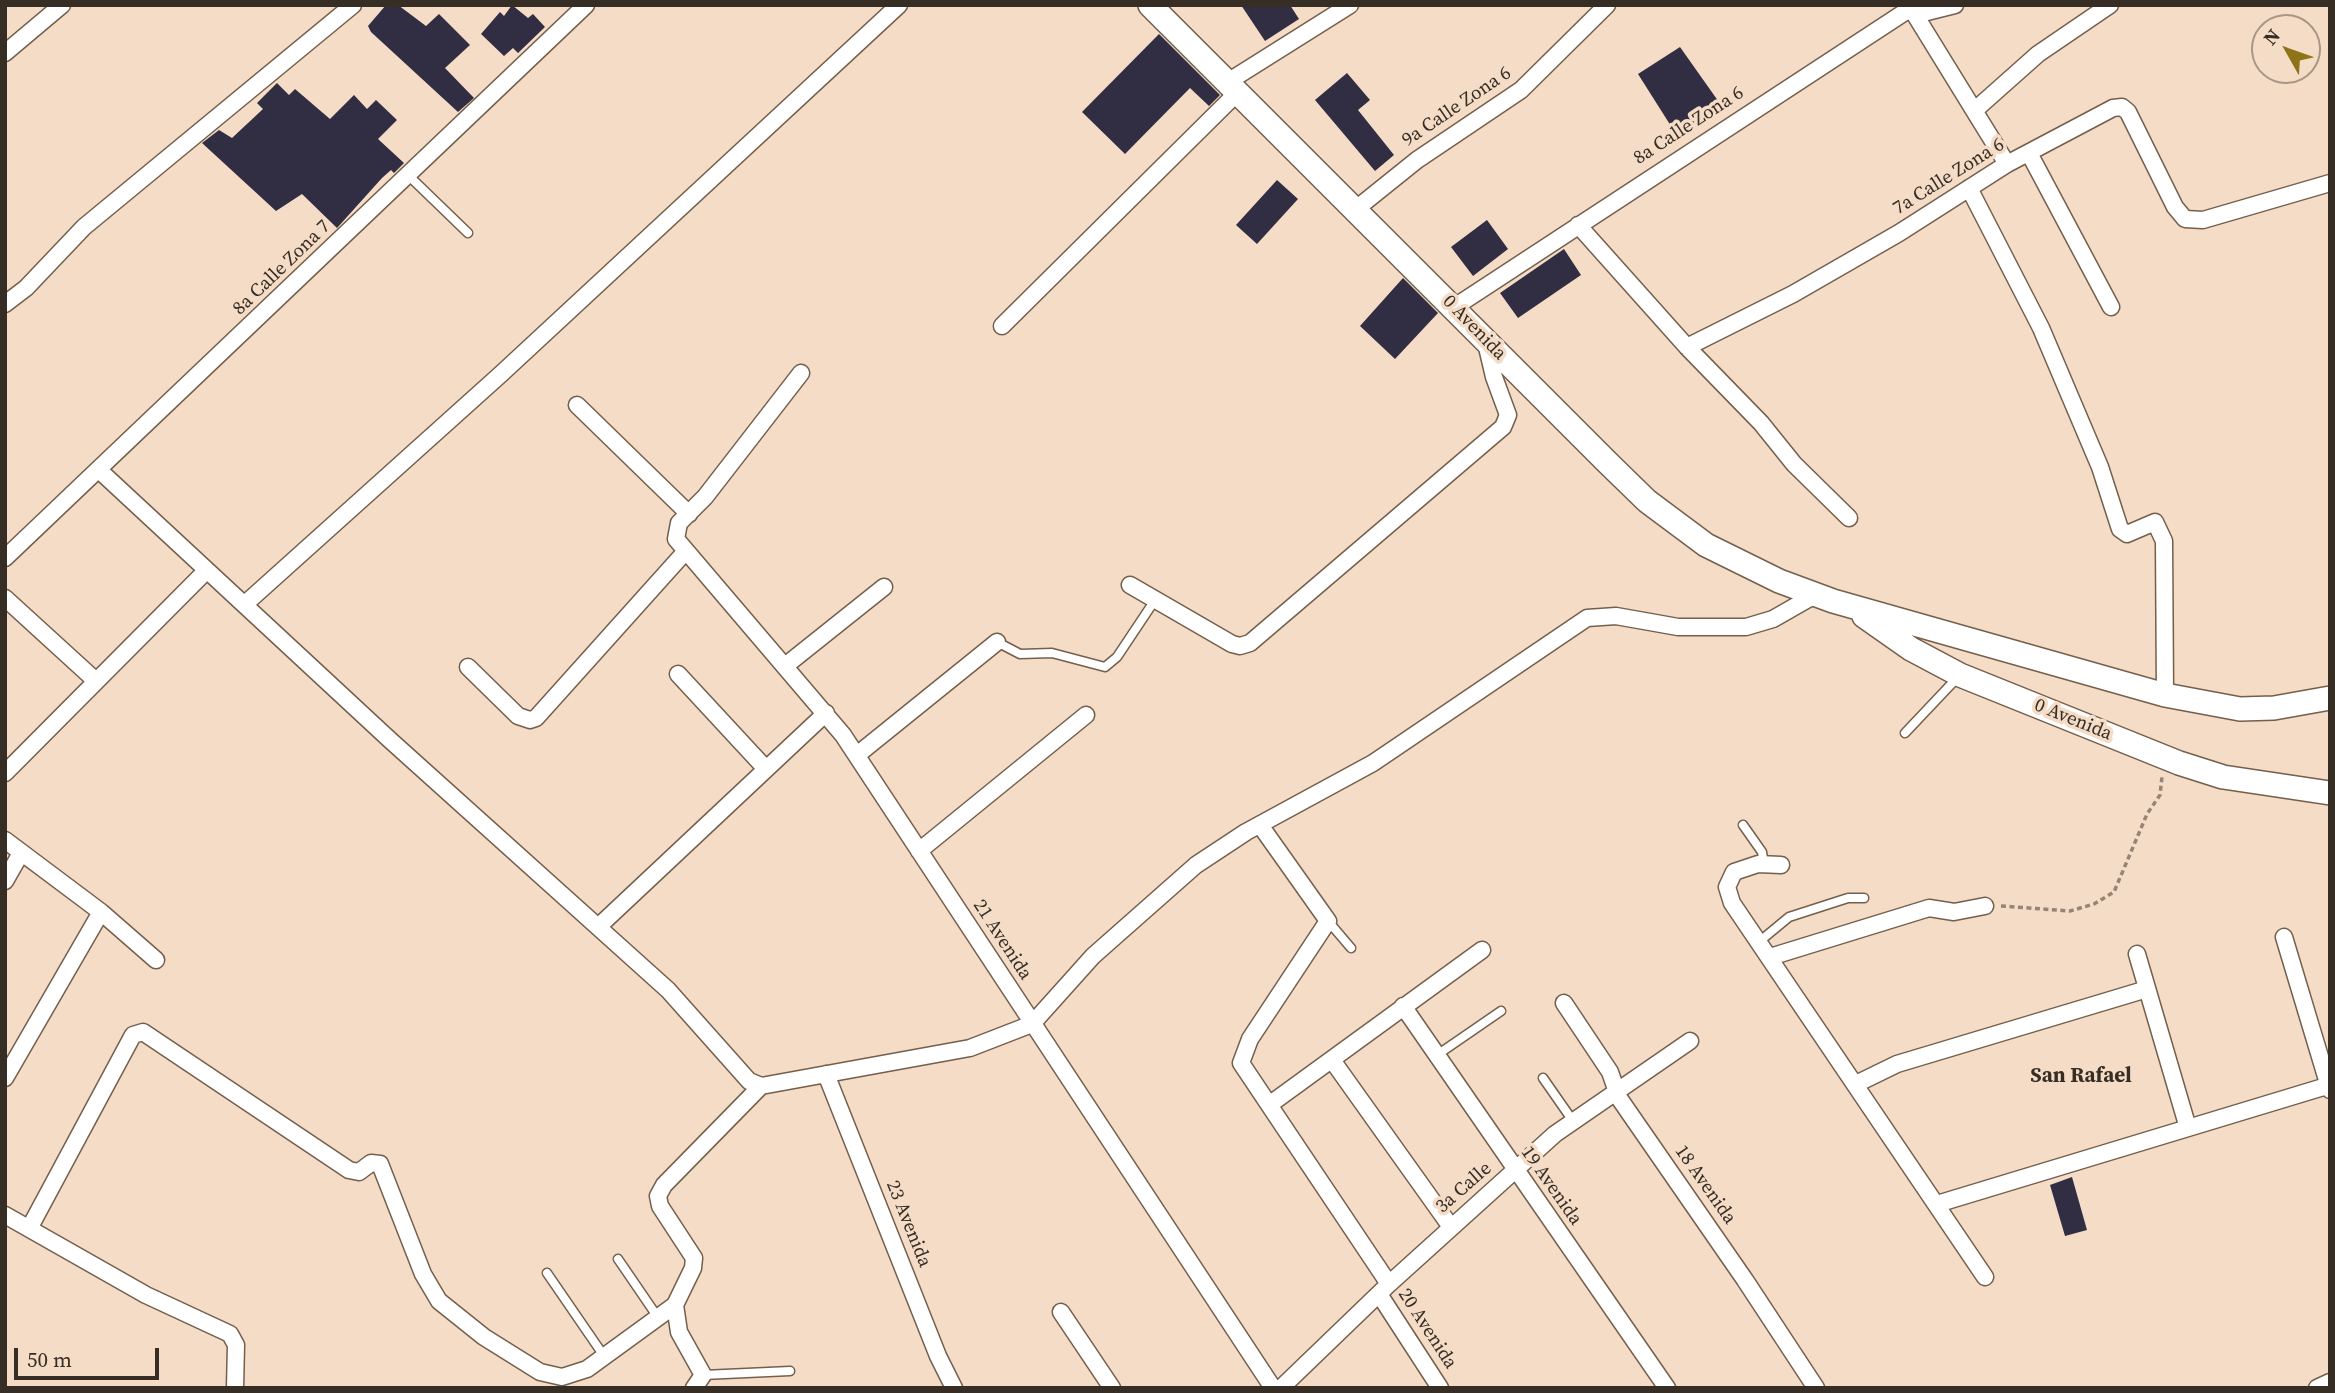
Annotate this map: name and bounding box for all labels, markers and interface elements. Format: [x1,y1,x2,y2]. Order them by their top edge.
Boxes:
north arrow [2251,14,2321,84]
text: N [2257,23,2286,50]
street label: 9a Calle Zona 6 [1398,62,1516,152]
street label: 8a Calle Zona 6 [1630,82,1748,170]
street label: 7a Calle Zona 6 [1889,134,2009,220]
street label: 8a Calle Zona 7 [229,216,335,320]
street label: 0 Avenida [1437,291,1511,365]
street label: 0 Avenida [2031,694,2115,746]
street label: 21 Avenida [968,896,1036,984]
district label: San Rafael [2030,1064,2132,1090]
street label: 18 Avenida [1669,1141,1741,1229]
street label: 19 Avenida [1515,1142,1587,1230]
street label: 3a Calle [1432,1158,1496,1218]
street label: 23 Avenida [880,1177,936,1271]
street label: 20 Avenida [1393,1285,1461,1373]
scale bar [18,1334,163,1378]
text: 50 m [27,1345,72,1374]

